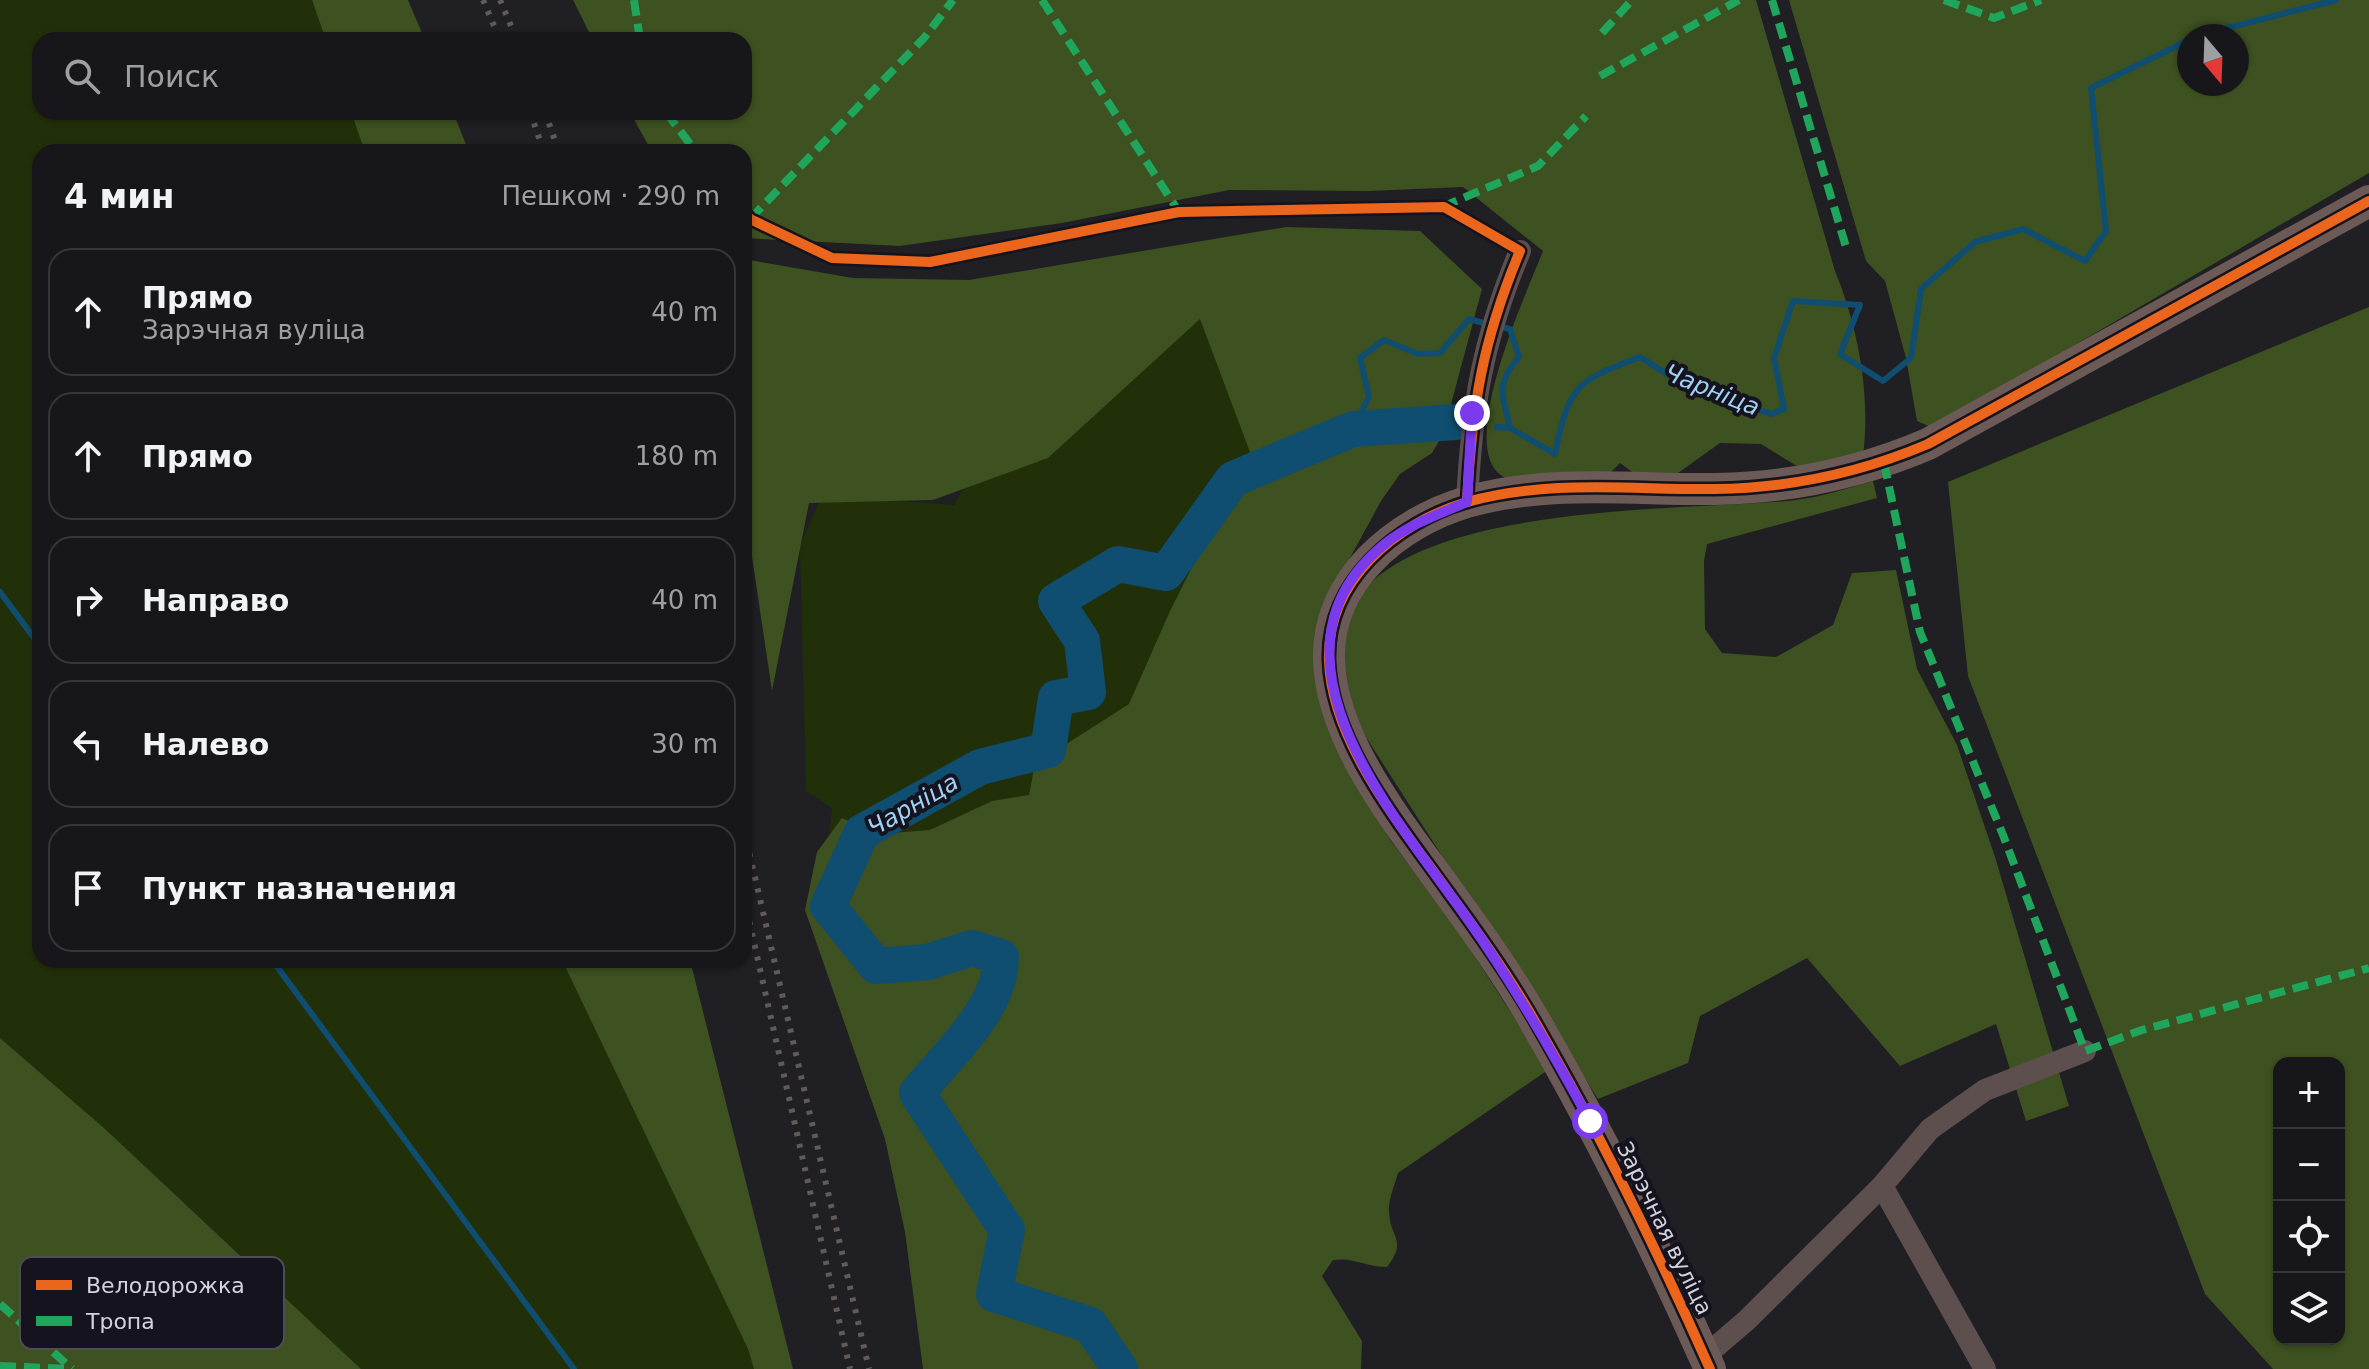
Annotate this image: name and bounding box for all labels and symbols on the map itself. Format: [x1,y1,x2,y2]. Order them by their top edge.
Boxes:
north arrow [2177,24,2249,96]
water label: Чарніца [1660,358,1764,422]
route end [1454,395,1490,431]
water label: Чарніца [863,768,963,842]
route start [1572,1103,1608,1139]
street label: Зарэчная вуліца [1612,1138,1717,1319]
legend [20,1257,284,1349]
text: Велодорожка [86,1273,245,1298]
text: Тропа [85,1309,155,1334]

